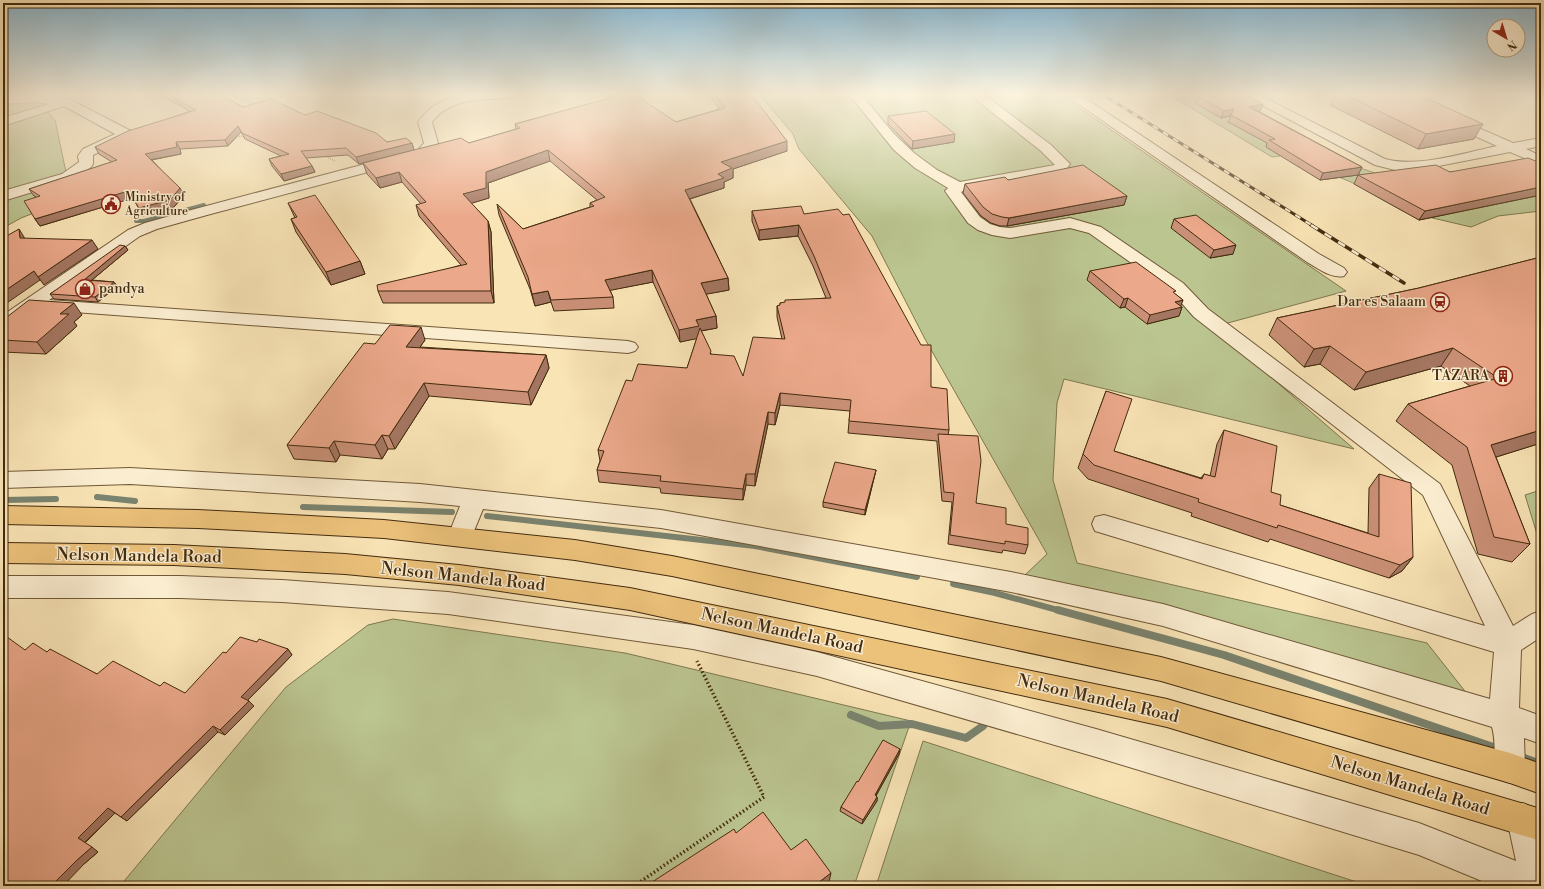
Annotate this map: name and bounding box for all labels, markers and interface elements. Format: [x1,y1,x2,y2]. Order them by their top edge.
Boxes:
north arrow [1486,18,1526,58]
text: N [1504,37,1519,53]
place label: Ministry of Agriculture [124,190,188,219]
public building icon: Ministry of Agriculture [100,193,122,215]
shop icon: pandya [74,278,96,300]
place label: pandya [99,280,145,298]
station icon: Dar es Salaam [1429,291,1451,313]
place label: Dar es Salaam [1337,293,1426,311]
building icon: TAZARA [1492,365,1514,387]
place label: TAZARA [1432,367,1489,385]
street label: Nelson Mandela Road [56,544,222,568]
street label: Nelson Mandela Road [380,557,547,597]
street label: Nelson Mandela Road [699,603,865,659]
street label: Nelson Mandela Road [1015,670,1181,728]
street label: Nelson Mandela Road [1328,751,1493,821]

